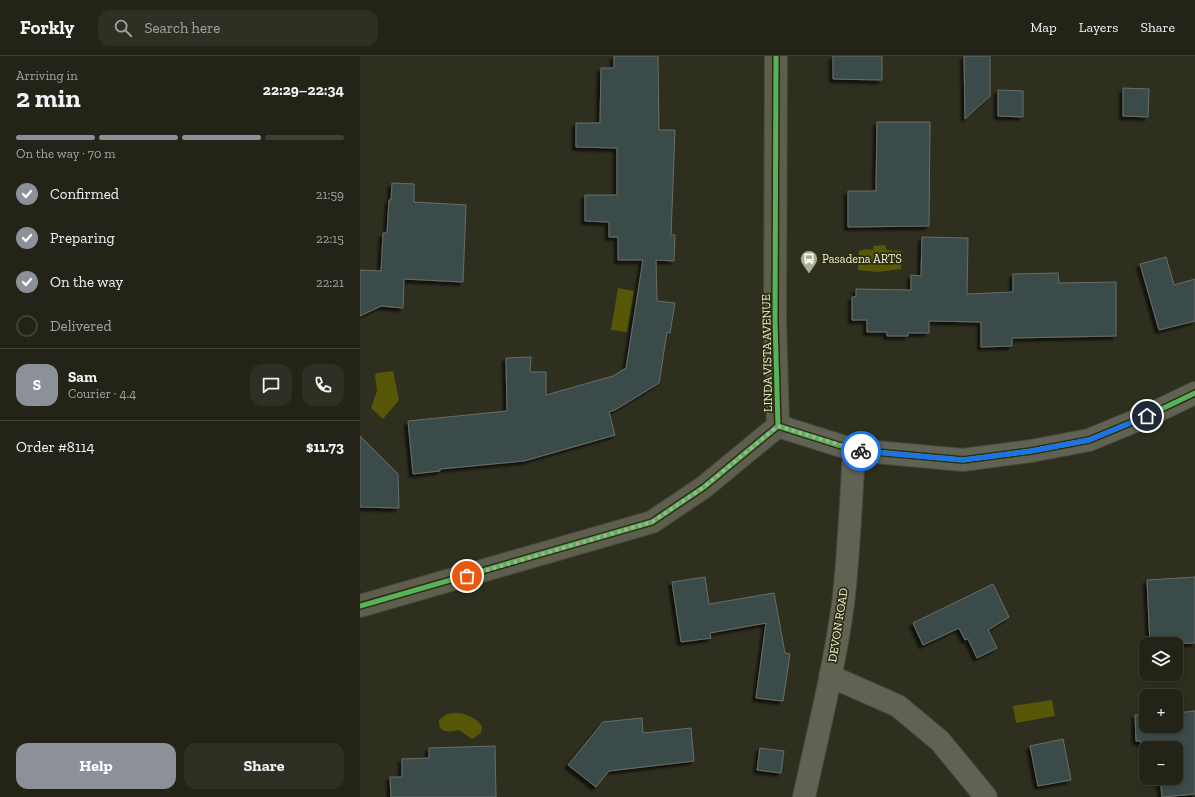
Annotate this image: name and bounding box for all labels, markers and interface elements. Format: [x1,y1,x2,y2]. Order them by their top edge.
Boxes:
search box [98,10,378,46]
text: Forkly [20,16,74,39]
icon: search [112,17,134,39]
text: Search here [144,19,220,37]
text: Map [1030,19,1057,36]
text: Layers [1079,19,1118,36]
text: Share [1140,19,1175,36]
text: Arriving in [16,68,78,83]
text: 22:29–22:34 [263,81,344,99]
text: 2 min [16,82,81,114]
text: On the way · 70 m [16,146,116,161]
icon: check [16,183,38,205]
text: Confirmed [50,185,119,203]
text: 21:59 [316,187,344,202]
icon: check [16,227,38,249]
text: Preparing [50,229,115,247]
text: 22:15 [316,231,344,246]
bus stop icon: Pasadena ARTS [799,249,819,274]
place label: Pasadena ARTS [822,252,902,266]
icon: check [16,271,38,293]
text: On the way [50,273,123,291]
text: 22:21 [316,275,344,290]
street label: LINDA VISTA AVENUE [759,294,775,412]
text: Delivered [50,317,112,335]
button: chat [250,364,292,406]
button: phone [302,364,344,406]
text: Sam [68,368,97,386]
text: S [33,376,41,394]
text: Courier · 4.4 [68,386,136,401]
pin [1130,399,1164,433]
icon: home [1136,405,1158,427]
courier [841,431,881,471]
text: Order #8114 [16,438,95,456]
text: $11.73 [306,438,344,456]
icon: bike [850,440,872,462]
pin [450,559,484,593]
icon: bag [456,565,478,587]
street label: DEVON ROAD [825,587,851,663]
map controls [1139,637,1183,785]
button: layers [1139,637,1183,681]
button: + [1139,689,1183,733]
button: − [1139,741,1183,785]
button: Help [16,743,176,789]
button: Share [184,743,344,789]

